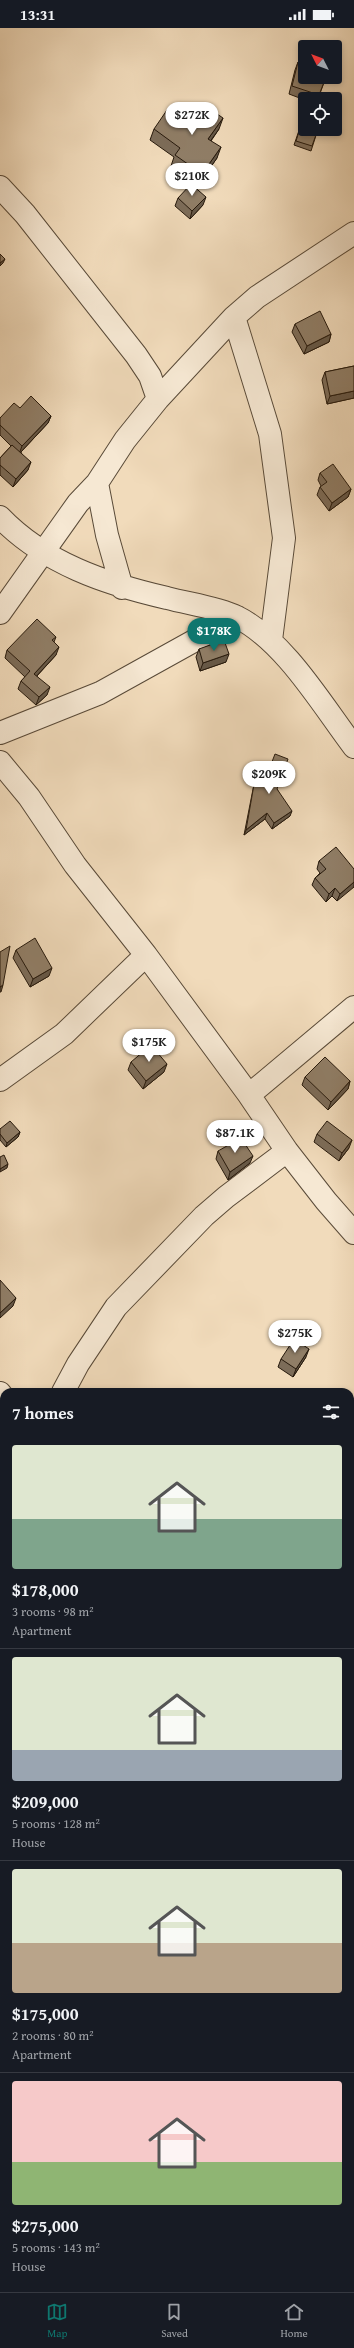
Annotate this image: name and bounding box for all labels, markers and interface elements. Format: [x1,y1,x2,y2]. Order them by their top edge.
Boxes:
text: 13:31 [20,4,55,25]
north arrow [298,40,342,84]
map controls [298,40,342,136]
button: locate [298,92,342,136]
pin: $272K [164,102,220,136]
text: $272K [174,105,210,124]
pin: $210K [164,163,220,197]
text: $210K [174,166,210,185]
pin: $178K [186,618,242,652]
text: $178K [196,621,232,640]
pin: $209K [241,761,297,795]
text: $209K [251,764,287,783]
pin: $175K [121,1029,177,1063]
text: $175K [131,1032,167,1051]
pin: $87.1K [202,1120,268,1154]
text: $87.1K [216,1123,254,1142]
pin: $275K [267,1320,323,1354]
text: $275K [277,1323,313,1342]
text: 7 homes [12,1400,74,1425]
icon: filters [320,1401,342,1423]
icon: home [141,1471,213,1543]
text: $178,000 [12,1577,78,1602]
text: 3 rooms · 98 m² [12,1602,94,1621]
text: Apartment [12,1621,72,1640]
icon: home [141,1683,213,1755]
text: $209,000 [12,1789,78,1814]
text: 5 rooms · 128 m² [12,1814,100,1833]
text: House [12,1833,46,1852]
icon: home [141,1895,213,1967]
text: $175,000 [12,2001,78,2026]
text: 2 rooms · 80 m² [12,2026,94,2045]
text: Apartment [12,2045,72,2064]
icon: home [141,2107,213,2179]
text: $275,000 [12,2213,78,2238]
text: 5 rooms · 143 m² [12,2238,100,2257]
text: House [12,2257,46,2276]
tab: Map [46,2301,68,2341]
tab: Saved [161,2301,188,2341]
tab: Home [281,2301,308,2341]

